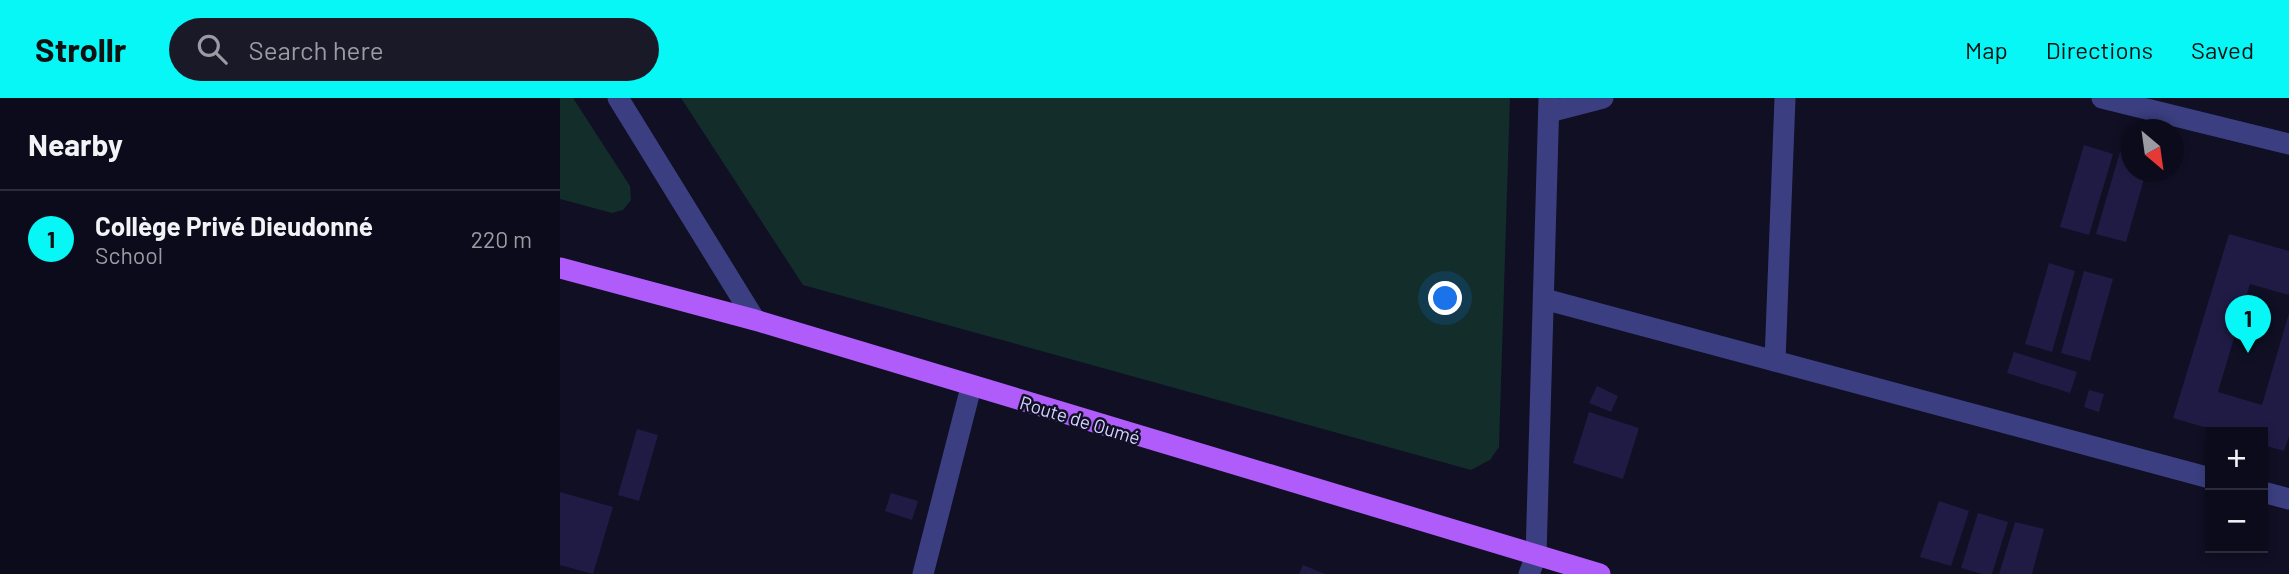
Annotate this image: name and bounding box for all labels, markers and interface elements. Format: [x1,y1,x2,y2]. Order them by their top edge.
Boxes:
search box [169,18,659,81]
text: Strollr [35,29,127,69]
icon: search [193,30,231,68]
text: Search here [249,34,384,65]
text: Map [1965,35,2008,64]
text: Directions [2046,35,2153,64]
text: Saved [2191,35,2254,64]
north arrow [2121,119,2184,182]
text: Nearby [28,126,123,162]
text: Collège Privé Dieudonné [95,210,373,241]
text: 1 [47,225,55,253]
text: 220 m [471,225,532,253]
text: School [95,241,163,269]
your location [1428,281,1462,315]
pin: 1 [2225,295,2271,353]
street label: Route de Oumé [1017,390,1143,449]
map controls [2205,427,2268,553]
button: + [2205,427,2268,490]
button: − [2205,490,2268,553]

